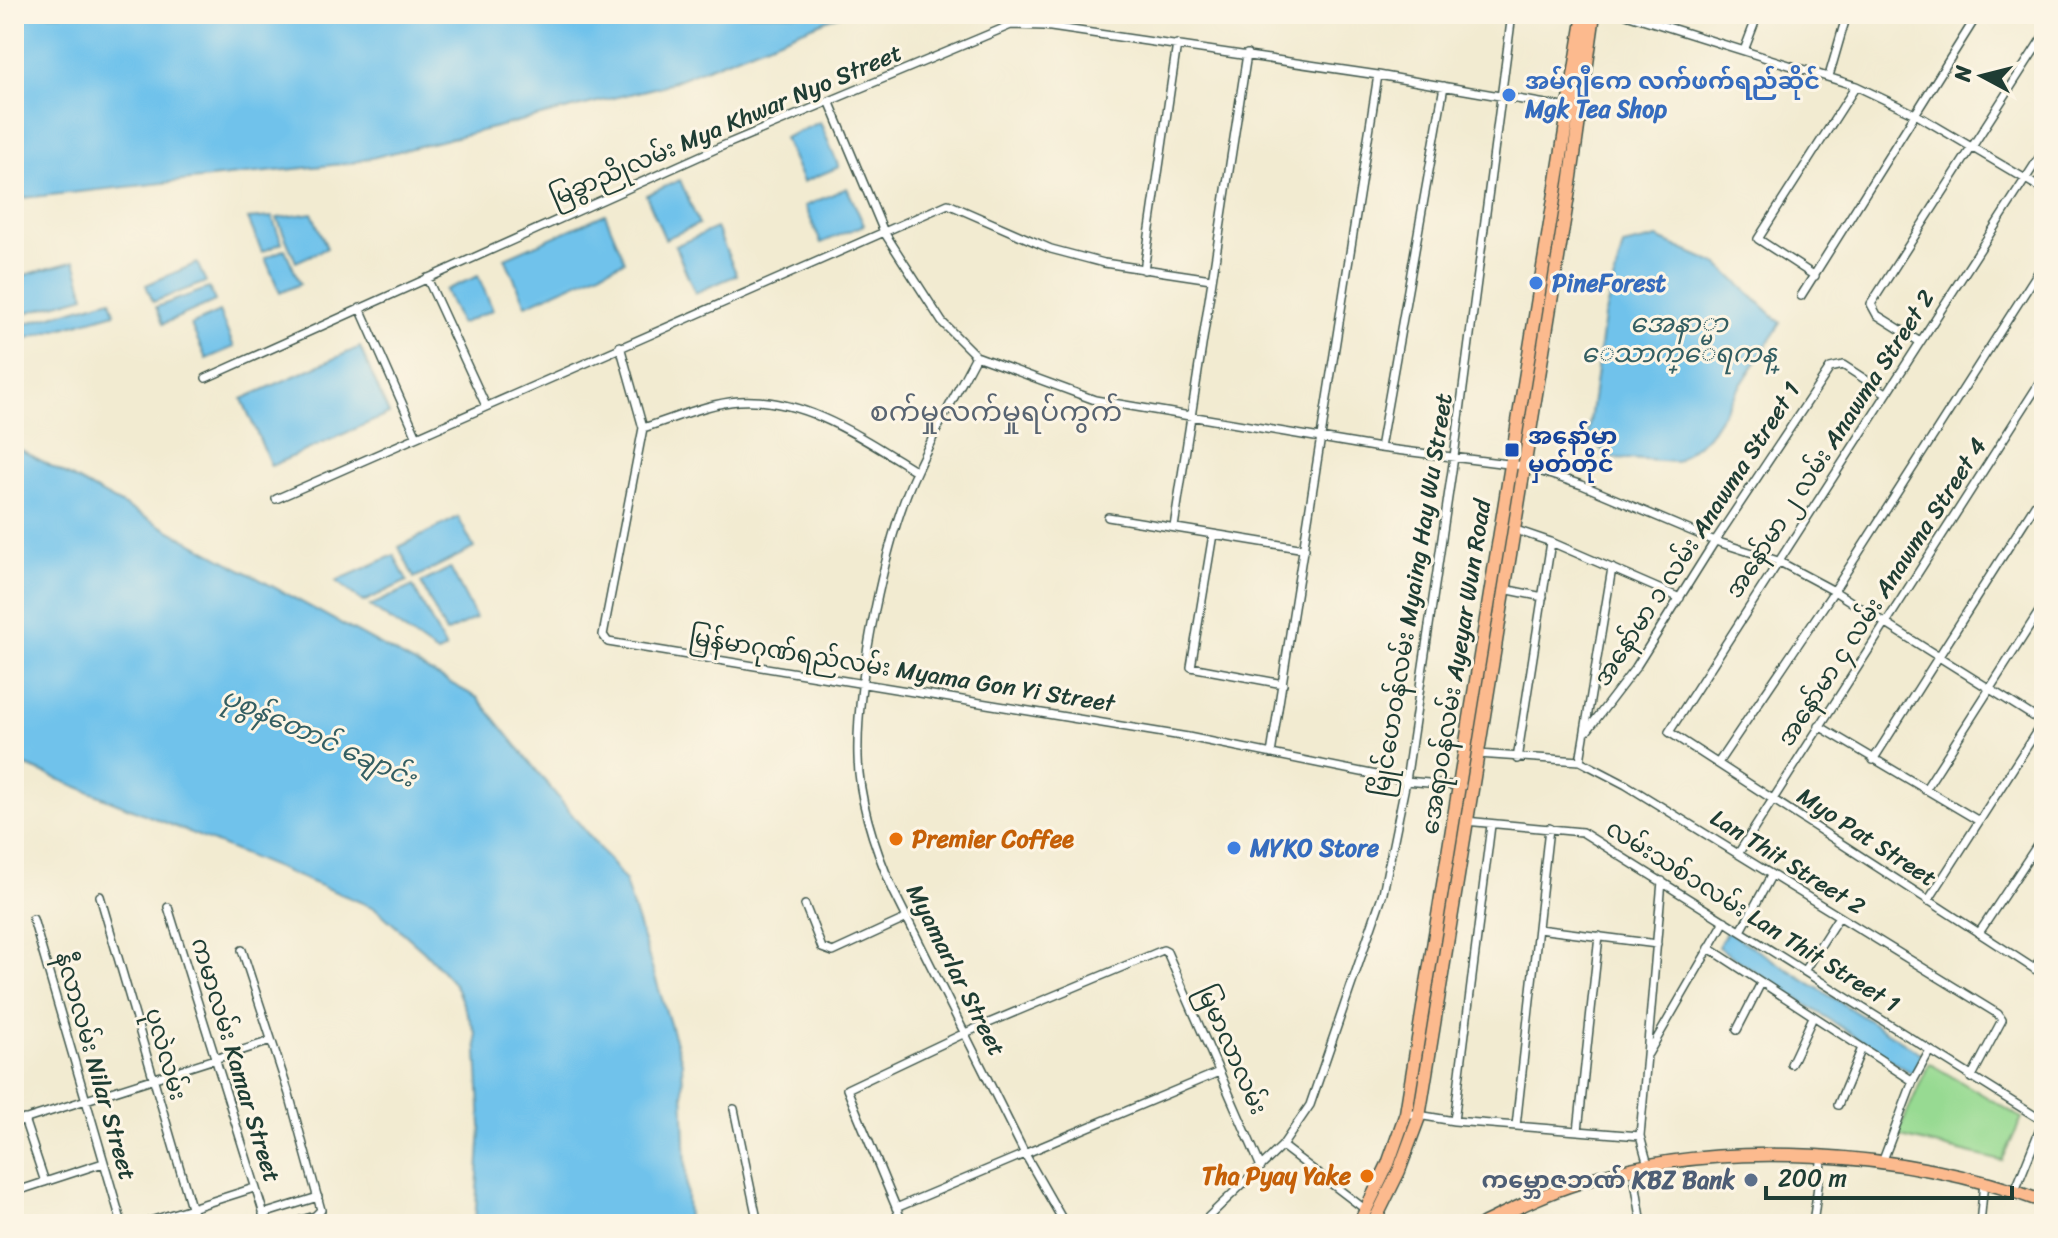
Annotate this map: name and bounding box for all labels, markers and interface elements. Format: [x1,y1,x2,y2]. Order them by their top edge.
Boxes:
street label: မြခွာညိုလမ်း Mya Khwar Nyo Street [543,32,909,218]
north arrow [1942,36,2022,116]
place label: အမ်ဂျီကေ လက်ဖက်ရည်ဆိုင် Mgk Tea Shop [1524,60,1820,130]
text: N [1942,63,1983,85]
marker: အမ်ဂျီကေ လက်ဖက်ရည်ဆိုင် Mgk Tea Shop [1500,86,1518,104]
place label: PineForest [1552,262,1666,304]
marker: PineForest [1527,274,1545,292]
street label: အနော်မာ ၂ လမ်း Anawma Street 2 [1714,281,1946,607]
water label: အေနာ္မာ ေသာက္ေရကန္ [1581,300,1780,376]
street label: အနော်မာ ၁ လမ်း Anawma Street 1 [1582,373,1812,695]
district label: စက်မှုလက်မှုရပ်ကွက် [870,387,1122,436]
street label: မြိုင်ဟေဝန်လမ်း Myaing Hay Wu Street [1359,390,1465,800]
place label: အနော်မာ မှတ်တိုင် [1528,415,1617,485]
street label: အနော်မာ ၄ လမ်း Anawma Street 4 [1766,429,1998,755]
marker: အနော်မာ မှတ်တိုင် [1503,441,1521,459]
street label: အေရာဝန်လမ်း Ayeyar Wun Road [1409,495,1503,838]
street label: မြန်မာဂုဏ်ရည်လမ်း Myama Gon Yi Street [686,616,1119,725]
water label: ပုစွန်တောင် ချောင်း [214,674,426,801]
street label: Myo Pat Street [1788,776,1946,898]
street label: Lan Thit Street 2 [1702,797,1874,927]
street label: လမ်းသစ်၁လမ်း Lan Thit Street 1 [1597,808,1909,1024]
place label: Premier Coffee [912,818,1074,860]
place label: MYKO Store [1249,827,1380,869]
marker: Premier Coffee [887,830,905,848]
marker: MYKO Store [1225,839,1243,857]
street label: Myamarlar Street [894,876,1018,1064]
street label: ကမာလမ်း Kamar Street [179,932,293,1188]
street label: နီလာလမ်း Nilar Street [43,946,149,1186]
street label: မြမာလာလမ်း [1185,978,1279,1122]
street label: ပုလဲလမ်း [133,1003,199,1105]
scale bar [1766,1150,2012,1200]
place label: Tha Pyay Yake [1202,1155,1352,1197]
text: 200 m [1778,1157,1847,1199]
place label: ကမ္ဘောဇဘဏ် KBZ Bank [1482,1159,1735,1201]
marker: Tha Pyay Yake [1358,1167,1376,1185]
marker: ကမ္ဘောဇဘဏ် KBZ Bank [1742,1171,1760,1189]

